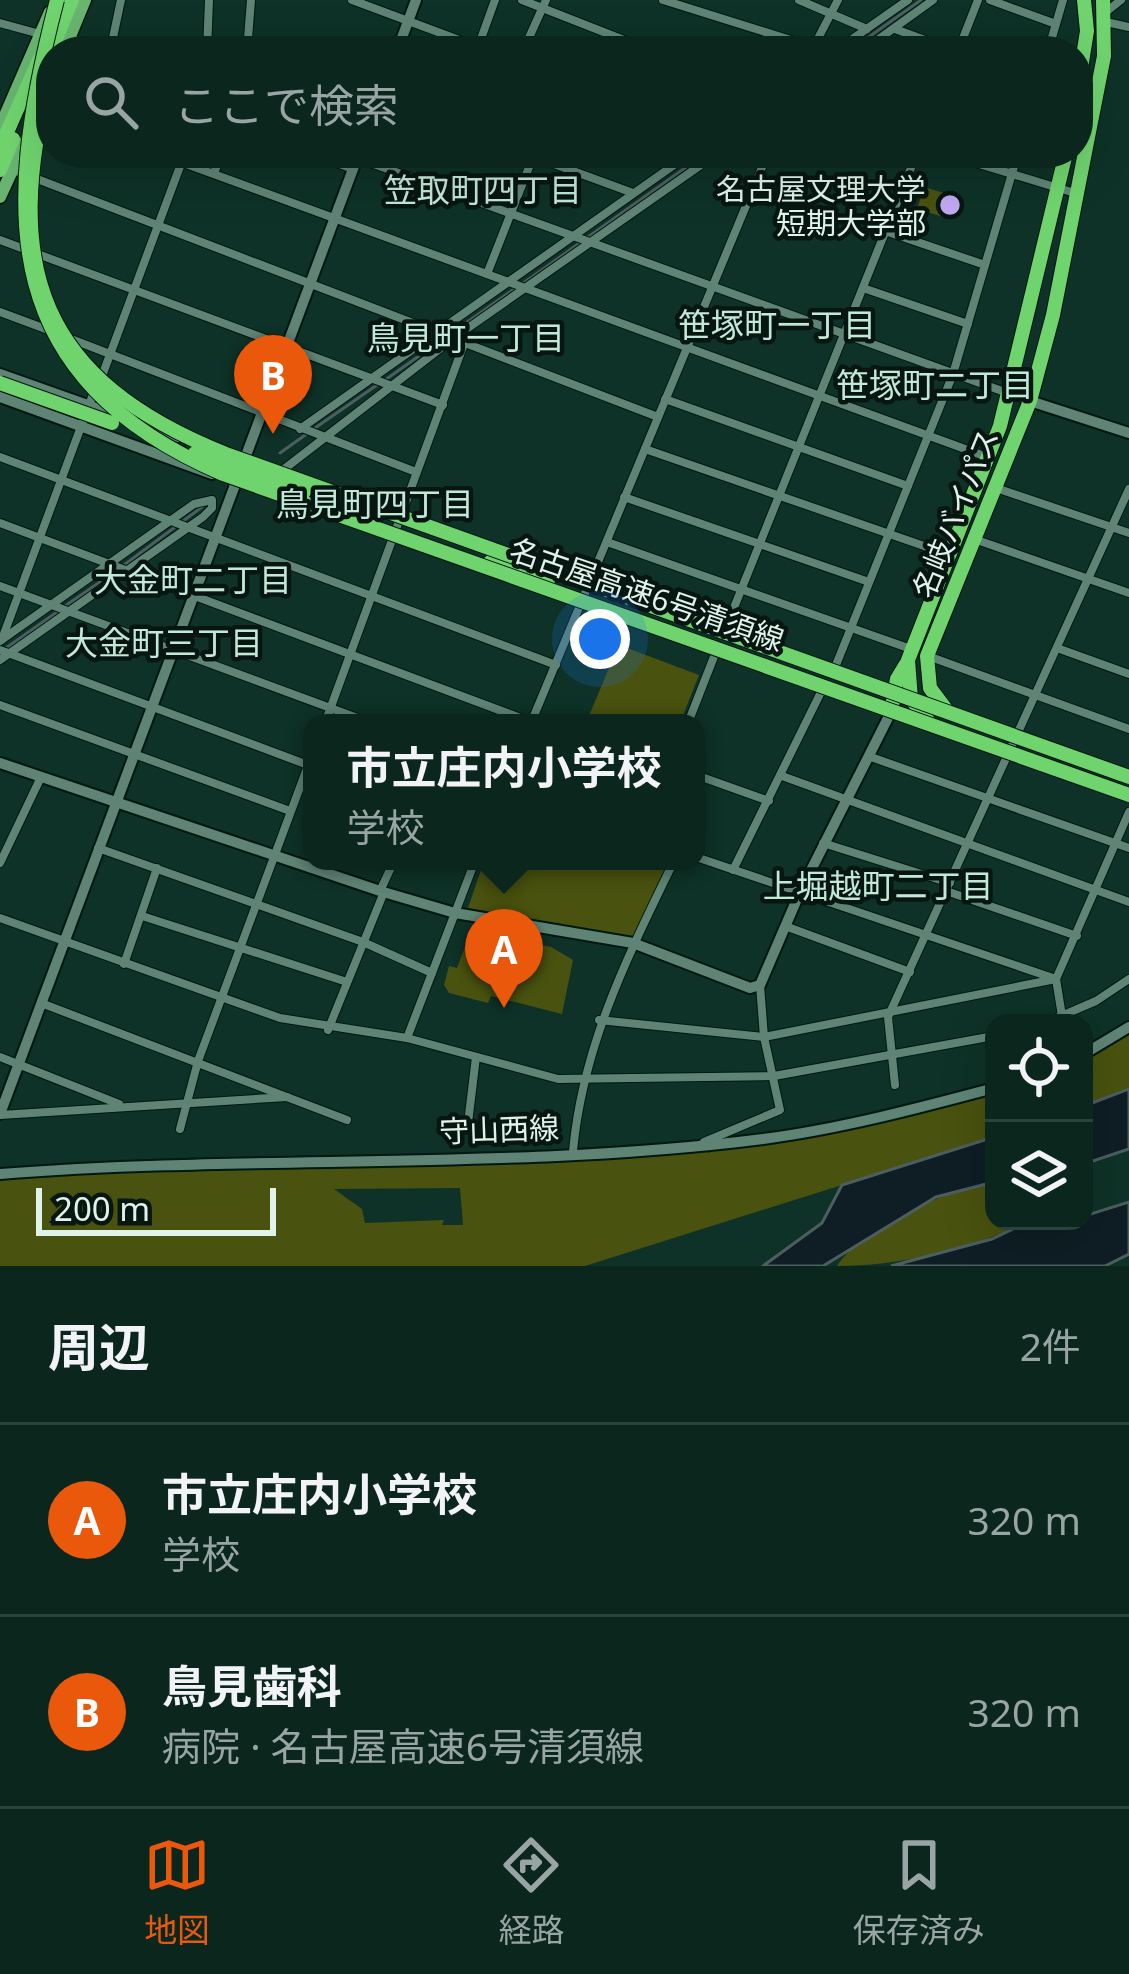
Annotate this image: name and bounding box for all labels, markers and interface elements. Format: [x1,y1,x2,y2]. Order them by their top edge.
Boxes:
search box [36,36,1093,168]
icon: search [78,69,144,135]
text: ここで検索 [174,74,399,135]
district label: 笠取町四丁目 [384,167,582,212]
place label: 名古屋文理大学 短期大学部 [716,168,926,243]
marker: 名古屋文理大学 短期大学部 [937,192,963,218]
district label: 笹塚町一丁目 [678,302,876,347]
district label: 鳥見町一丁目 [367,315,565,360]
pin: B [234,335,312,434]
district label: 笹塚町二丁目 [836,362,1034,407]
street label: 名岐バイパス [902,422,1008,604]
district label: 鳥見町四丁目 [276,481,474,526]
street label: 名古屋高速6号清須線 [505,528,789,660]
district label: 大金町二丁目 [94,557,292,602]
your location [570,609,630,669]
district label: 大金町三丁目 [65,620,263,665]
popup [303,714,705,870]
text: 市立庄内小学校 [346,736,662,797]
text: 学校 [346,800,425,853]
district label: 上堀越町二丁目 [763,863,994,908]
pin: A [465,909,543,1008]
map controls [985,1014,1093,1230]
button: locate [985,1014,1093,1122]
street label: 守山西線 [438,1106,560,1152]
button: layers [985,1122,1093,1230]
scale bar [36,1182,276,1235]
text: 200 m [54,1186,150,1231]
text: 周辺 [48,1311,150,1381]
text: 2件 [1020,1319,1081,1372]
text: 市立庄内小学校 [162,1463,477,1524]
text: A [74,1493,101,1546]
text: 320 m [967,1493,1081,1546]
text: 学校 [162,1527,240,1580]
text: 鳥見歯科 [162,1655,342,1716]
text: B [74,1685,100,1738]
text: 320 m [967,1685,1081,1738]
text: 病院 · 名古屋高速6号清須線 [162,1719,644,1772]
tab: 地図 [144,1832,210,1952]
tab: 経路 [498,1832,564,1952]
tab: 保存済み [853,1832,985,1952]

